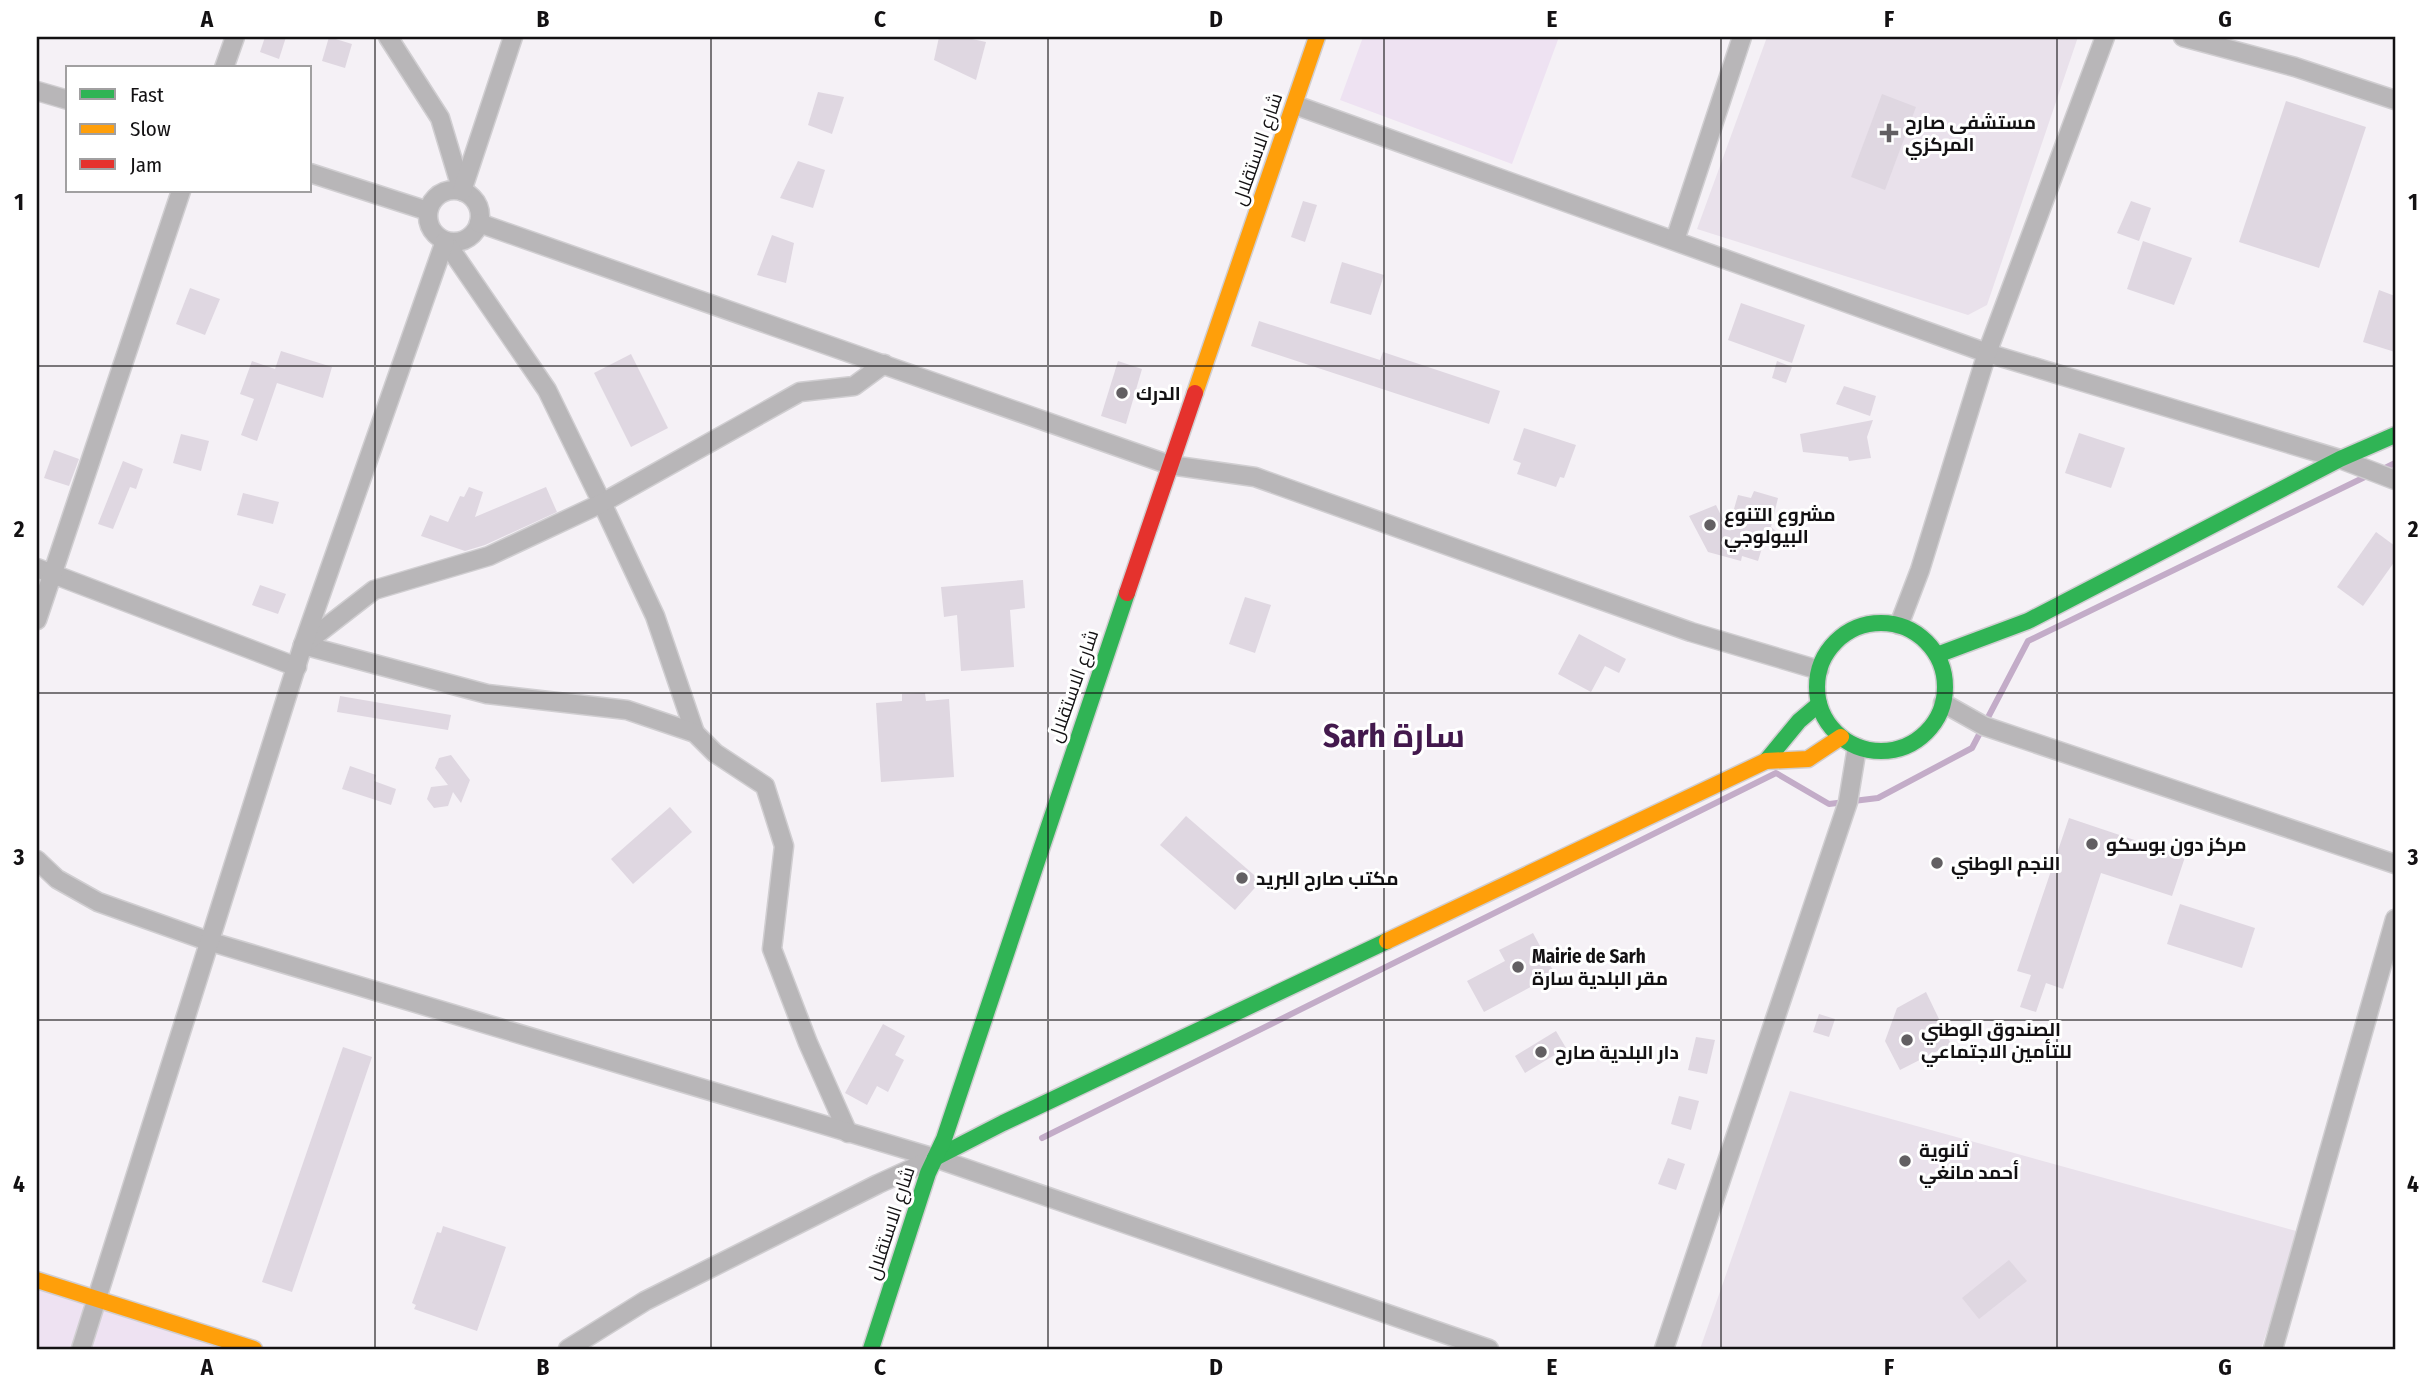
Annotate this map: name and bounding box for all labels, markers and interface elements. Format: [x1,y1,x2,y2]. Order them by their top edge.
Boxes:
text: A [200,5,214,33]
text: B [537,5,550,33]
text: C [874,5,886,33]
text: D [1209,5,1223,33]
text: E [1547,5,1558,33]
text: F [1884,5,1894,33]
text: G [2218,5,2232,33]
legend [66,66,312,192]
text: Fast [130,82,164,108]
street label: شارع الاستقلال [1227,90,1289,209]
place label: مستشفى صارح المركزي [1905,111,2036,160]
text: Slow [130,116,171,142]
marker: مستشفى صارح المركزي [1879,123,1899,143]
text: Jam [130,152,162,178]
text: 1 [14,188,24,216]
text: 1 [2408,188,2418,216]
place label: الدرك [1136,382,1181,405]
marker: الدرك [1114,385,1130,401]
place label: مشروع التنوع البيولوجي [1724,503,1836,552]
text: 2 [13,515,25,543]
text: 2 [2407,515,2419,543]
marker: مشروع التنوع البيولوجي [1702,517,1718,533]
street label: شارع الاستقلال [1043,627,1105,746]
district label: Sarh سارة [1323,716,1465,756]
place label: مركز دون بوسكو [2106,833,2247,856]
marker: مركز دون بوسكو [2084,836,2100,852]
text: 3 [13,843,25,871]
text: 3 [2407,843,2419,871]
place label: النجم الوطني [1951,852,2060,879]
marker: النجم الوطني [1929,855,1945,871]
place label: مكتب صارح البريد [1256,867,1399,892]
marker: مكتب صارح البريد [1234,870,1250,886]
place label: Mairie de Sarh مقر البلدية سارة [1532,945,1668,990]
marker: Mairie de Sarh مقر البلدية سارة [1510,959,1526,975]
place label: الصندوق الوطني للتأمين الاجتماعي [1921,1018,2072,1067]
marker: الصندوق الوطني للتأمين الاجتماعي [1899,1032,1915,1048]
place label: دار البلدية صارح [1555,1041,1679,1066]
marker: دار البلدية صارح [1533,1044,1549,1060]
place label: ثانوية أحمد مانغي [1919,1139,2019,1188]
marker: ثانوية أحمد مانغي [1897,1153,1913,1169]
street label: شارع الاستقلال [861,1164,921,1283]
text: 4 [13,1170,25,1198]
text: 4 [2407,1170,2419,1198]
text: A [200,1353,214,1381]
text: B [537,1353,550,1381]
text: C [874,1353,886,1381]
text: D [1209,1353,1223,1381]
text: E [1547,1353,1558,1381]
text: F [1884,1353,1894,1381]
text: G [2218,1353,2232,1381]

